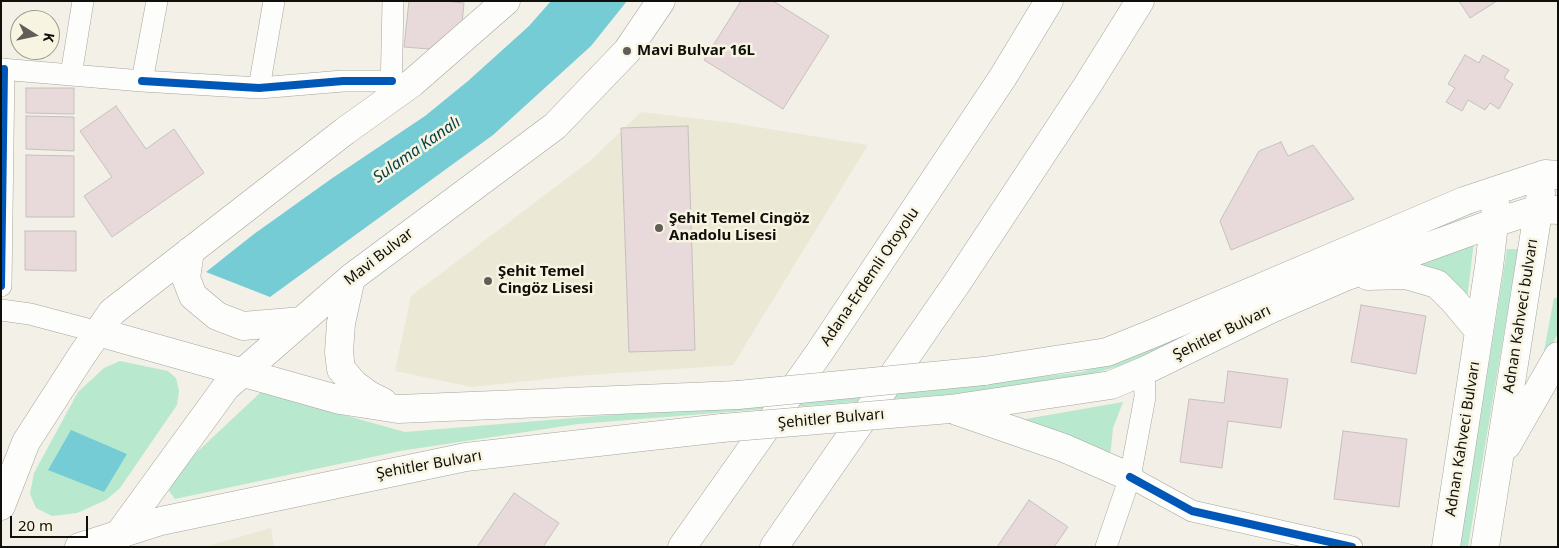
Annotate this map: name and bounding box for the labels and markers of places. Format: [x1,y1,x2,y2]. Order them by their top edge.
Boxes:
place label: Mavi Bulvar 16L [637,42,755,60]
marker: Mavi Bulvar 16L [621,45,633,57]
place label: Şehit Temel Cingöz Anadolu Lisesi [669,210,809,245]
marker: Şehit Temel Cingöz Anadolu Lisesi [653,222,665,234]
place label: Şehit Temel Cingöz Lisesi [498,263,593,298]
marker: Şehit Temel Cingöz Lisesi [482,275,494,287]

